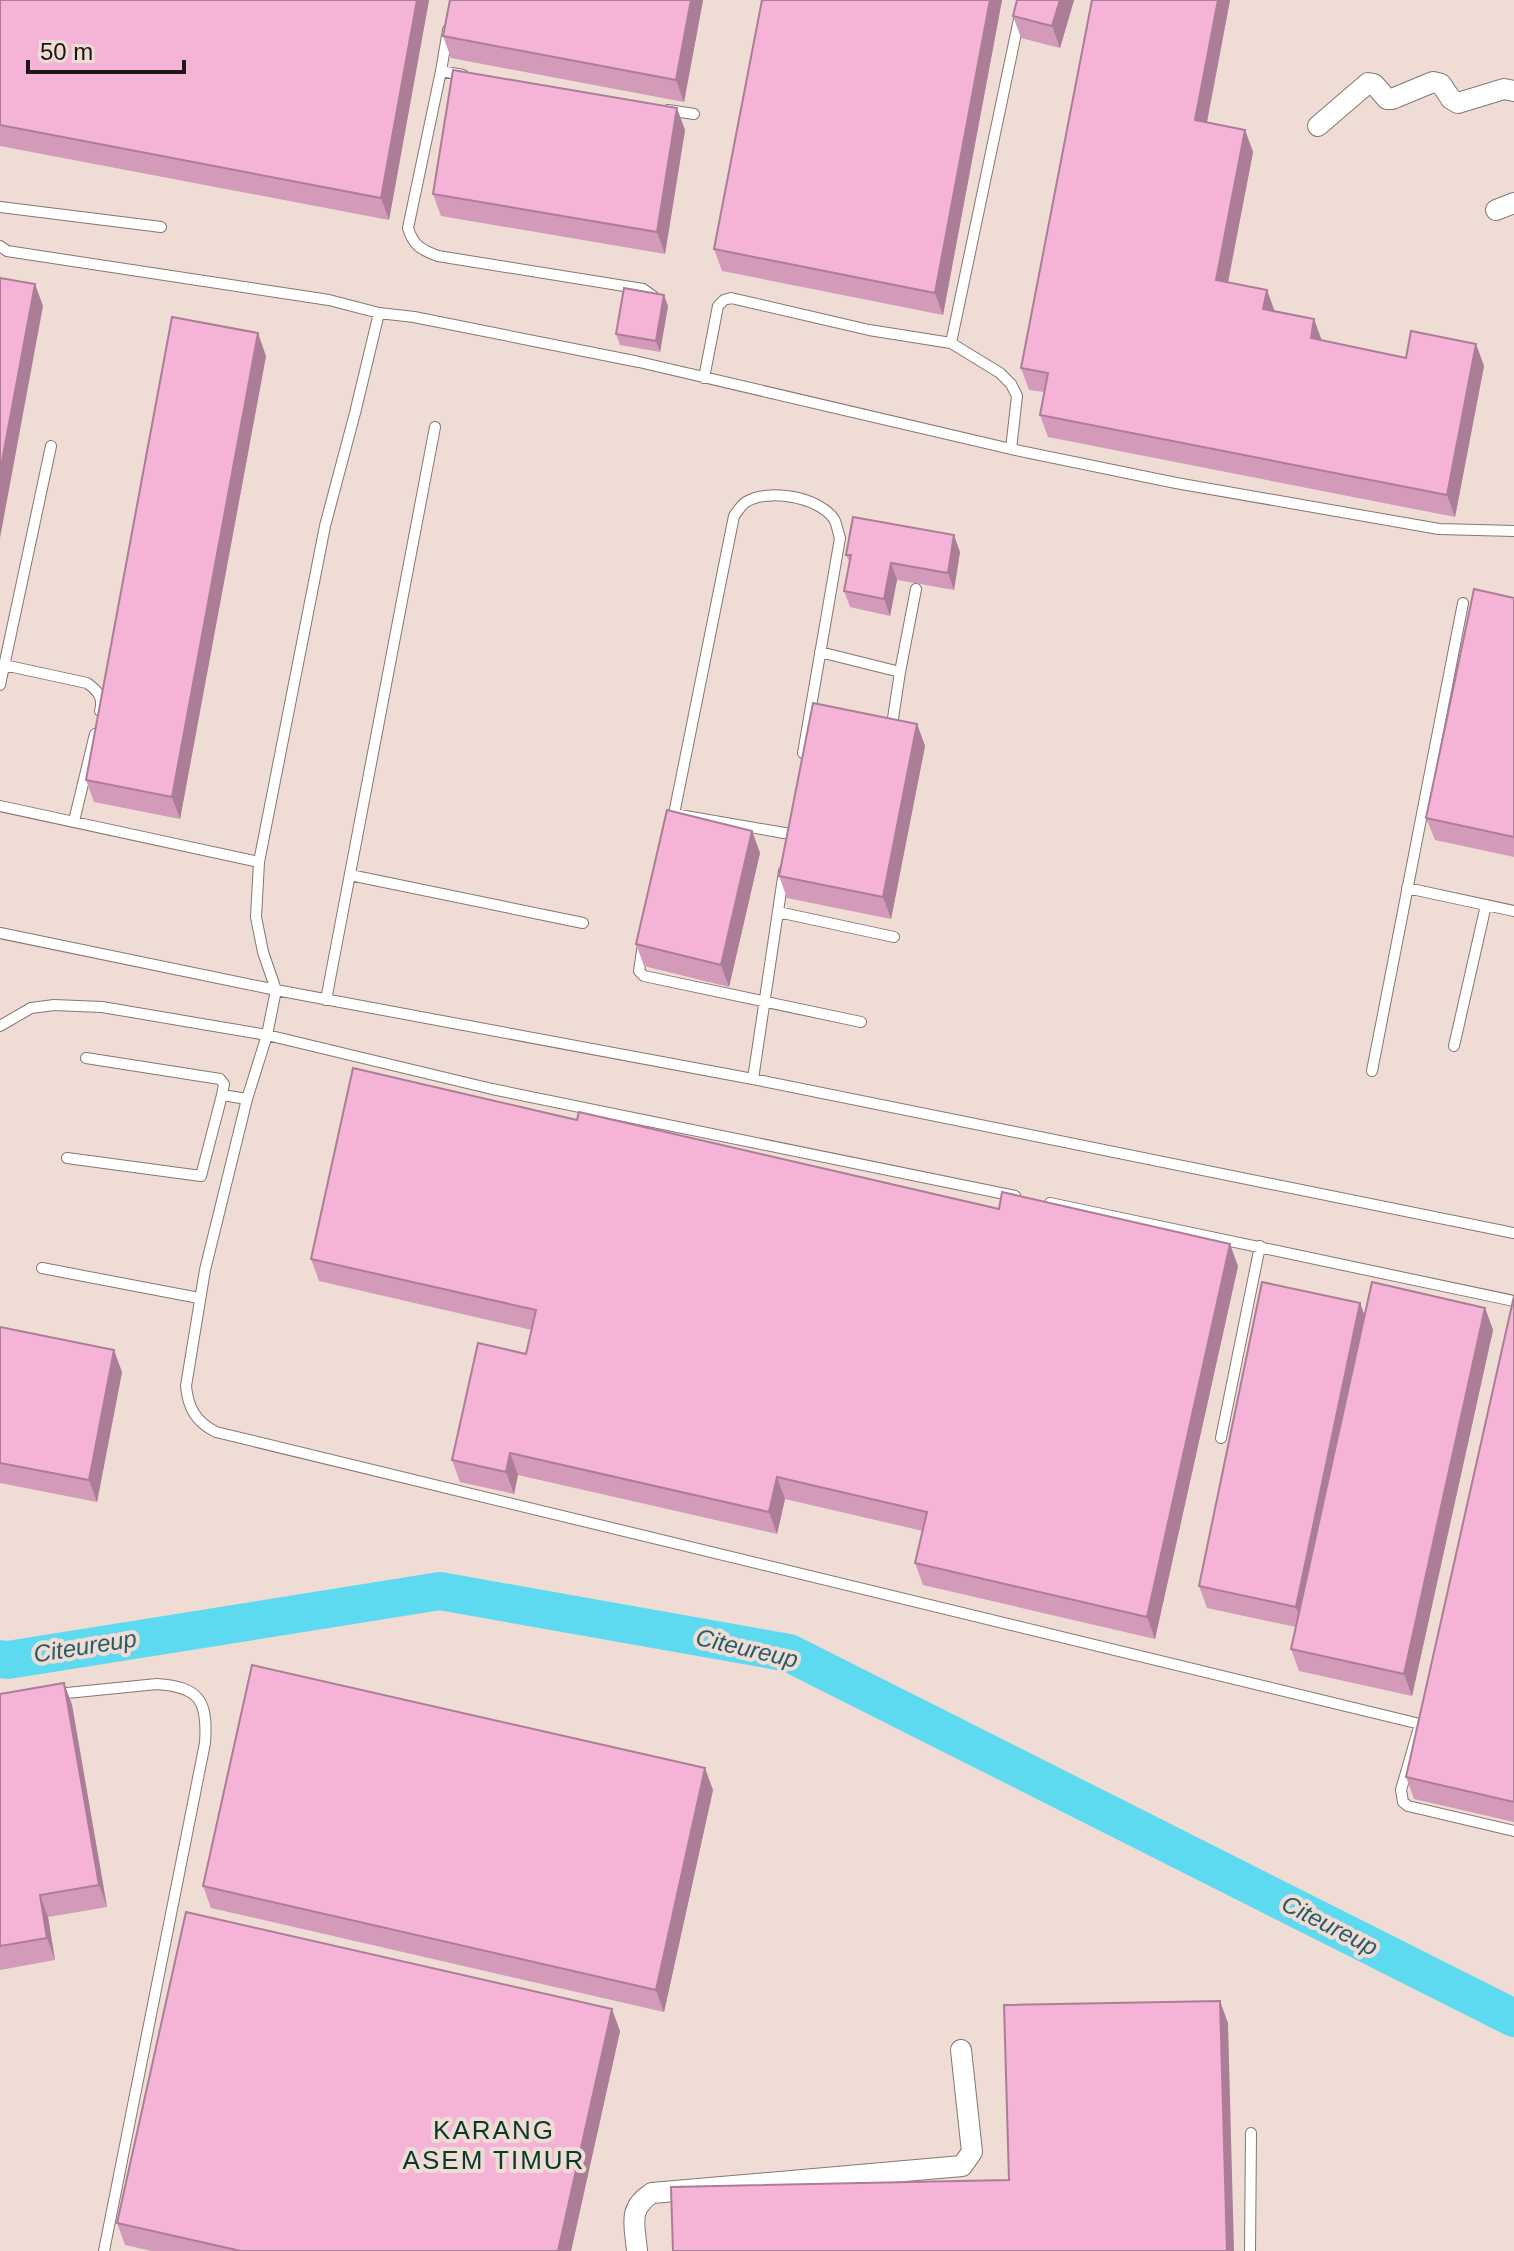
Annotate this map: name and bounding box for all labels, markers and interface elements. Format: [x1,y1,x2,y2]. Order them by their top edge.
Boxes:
scale bar [28,24,184,74]
text: 50 m [40,38,93,65]
water label: Citeureup [693,1623,801,1673]
water label: Citeureup [31,1625,139,1667]
water label: Citeureup [1278,1889,1382,1961]
district label: KARANG ASEM TIMUR [403,2115,585,2175]

